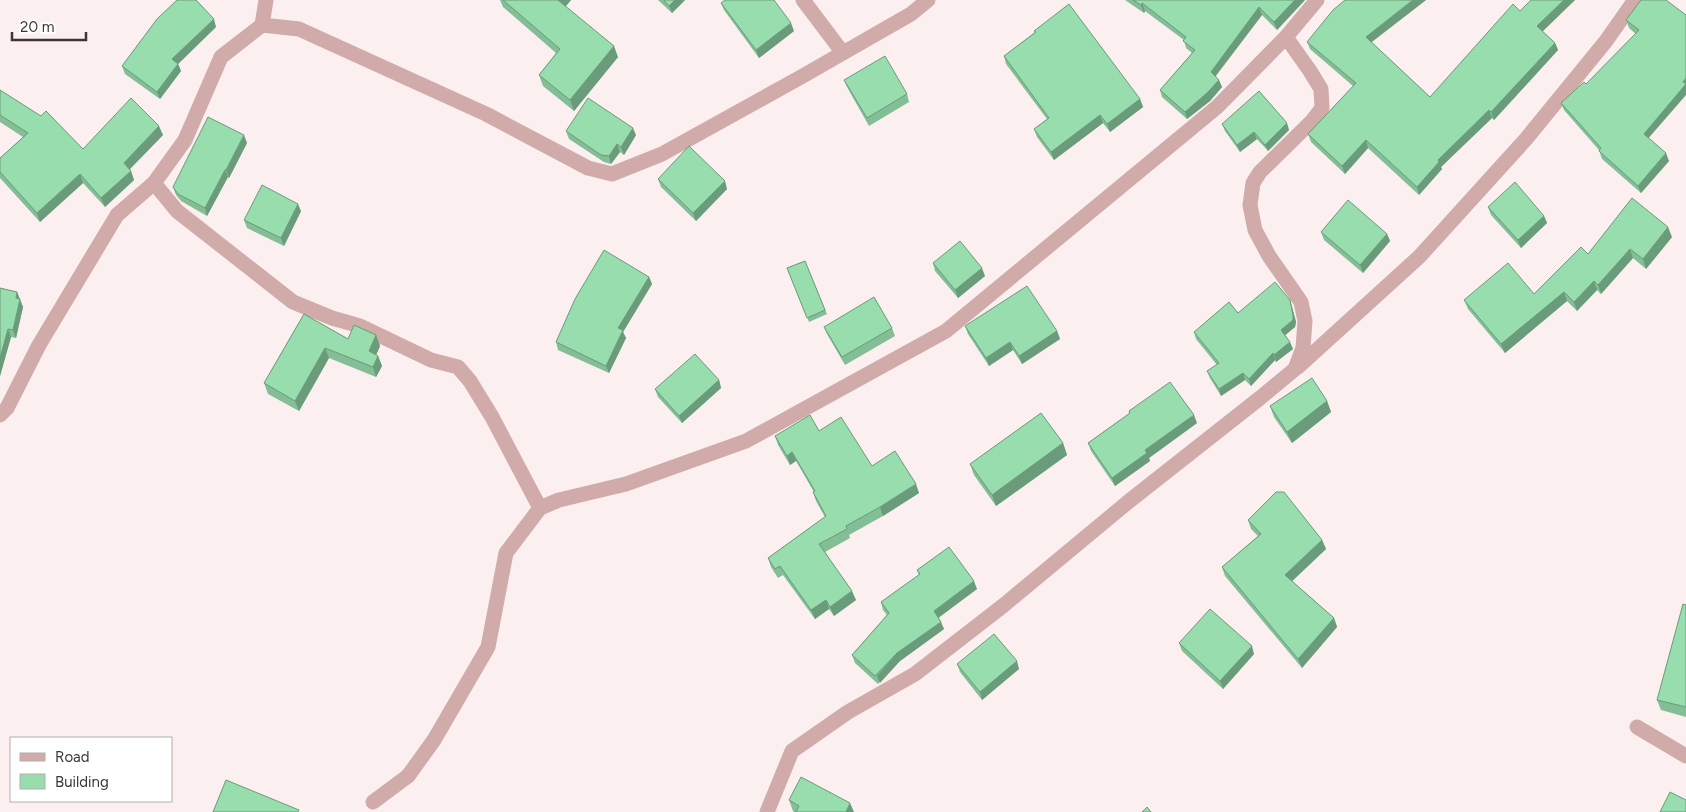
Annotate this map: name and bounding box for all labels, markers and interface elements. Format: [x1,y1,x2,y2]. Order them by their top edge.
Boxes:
scale bar [12,10,86,42]
text: 20 m [20,18,54,36]
legend [10,737,172,802]
text: Road [55,748,90,766]
text: Building [55,773,109,791]

